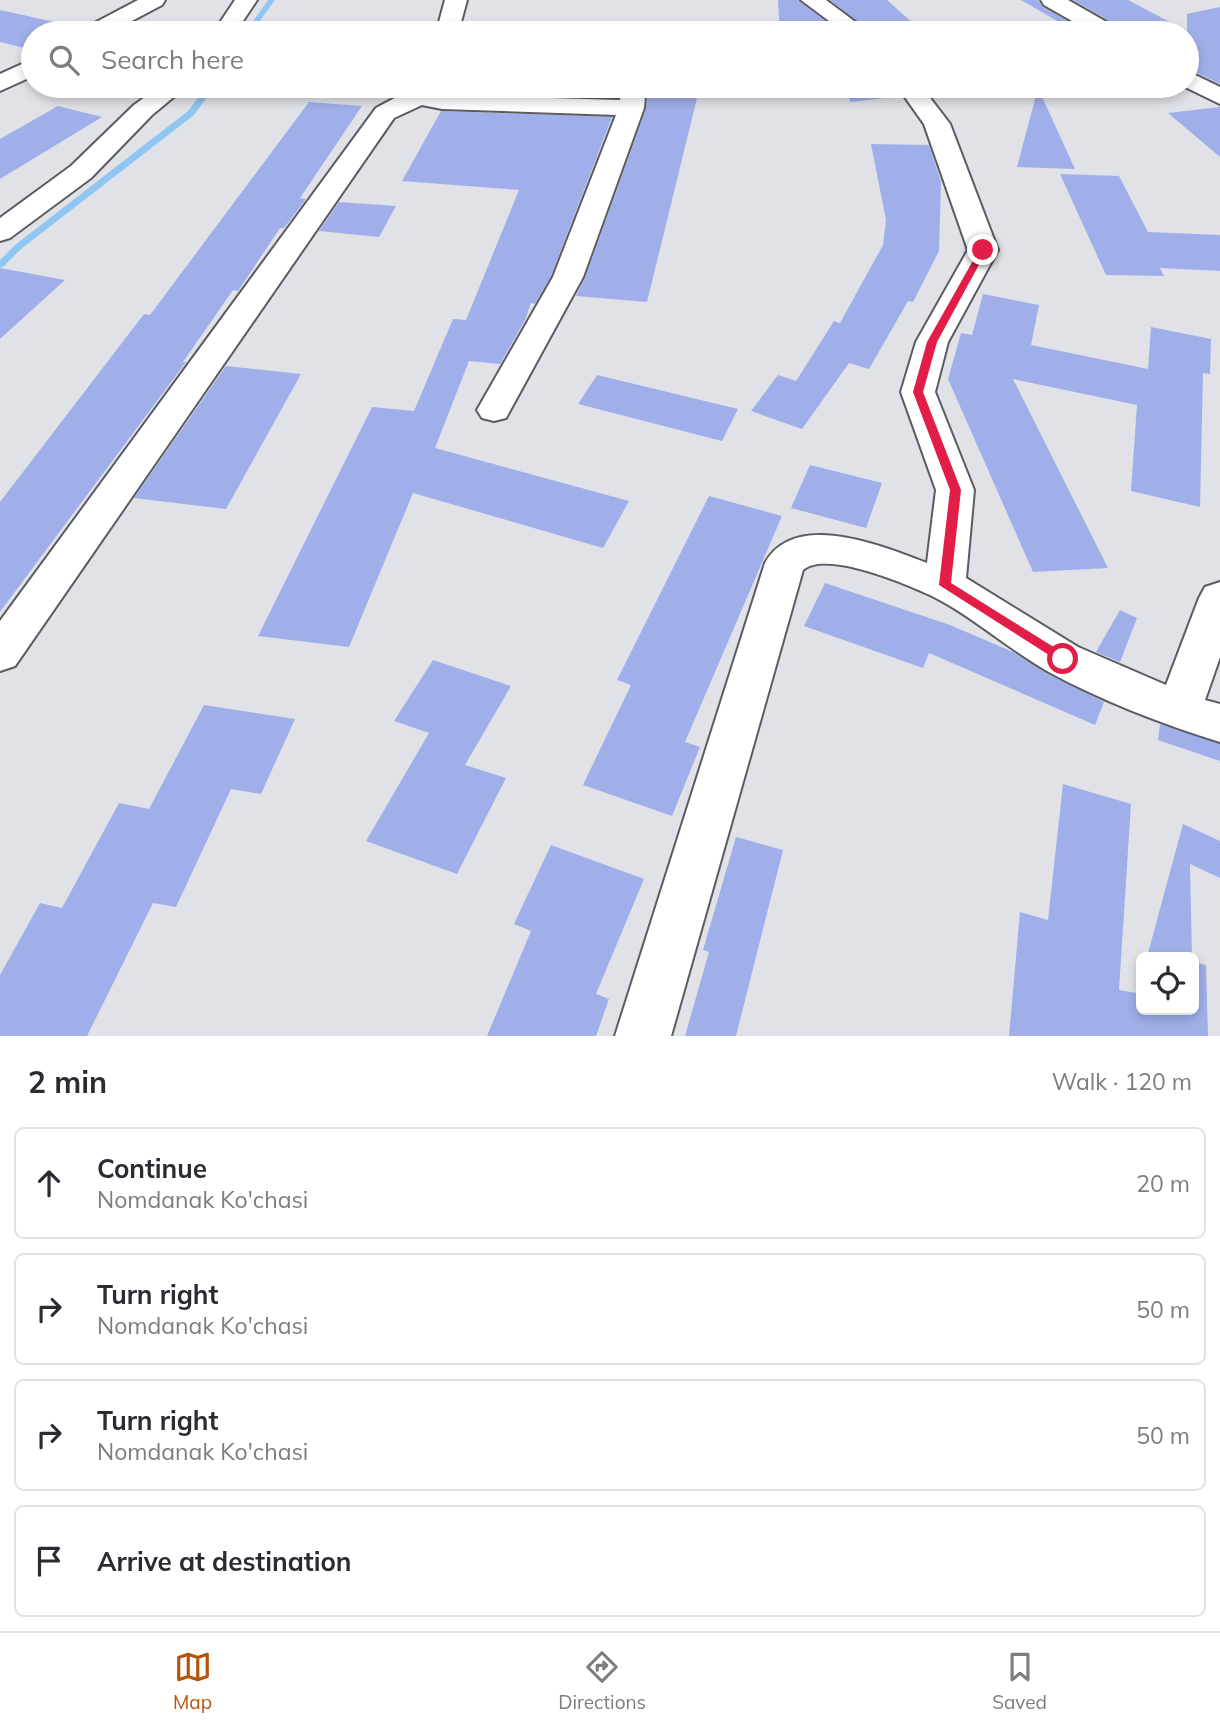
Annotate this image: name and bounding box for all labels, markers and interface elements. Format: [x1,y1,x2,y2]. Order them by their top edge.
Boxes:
search box [21,21,1199,98]
icon: search [45,41,83,79]
text: Search here [101,43,244,76]
route end [967,234,998,265]
route start [1047,643,1078,674]
map controls [1136,952,1199,1015]
button: locate [1136,952,1199,1015]
text: 2 min [28,1063,107,1101]
text: Walk · 120 m [1052,1067,1192,1096]
text: Continue [97,1152,207,1185]
icon: ahead [30,1164,68,1202]
text: 20 m [1136,1169,1190,1198]
text: Nomdanak Ko'chasi [97,1185,308,1214]
text: Turn right [97,1278,218,1311]
icon: right [30,1290,68,1328]
text: 50 m [1136,1295,1190,1324]
text: Nomdanak Ko'chasi [97,1311,308,1340]
text: Turn right [97,1404,218,1437]
icon: right [30,1416,68,1454]
text: 50 m [1136,1421,1190,1450]
text: Nomdanak Ko'chasi [97,1437,308,1466]
icon: arrive [30,1542,68,1580]
text: Arrive at destination [97,1545,352,1578]
tab: Map [173,1648,212,1714]
tab: Directions [558,1648,646,1714]
tab: Saved [992,1648,1047,1714]

